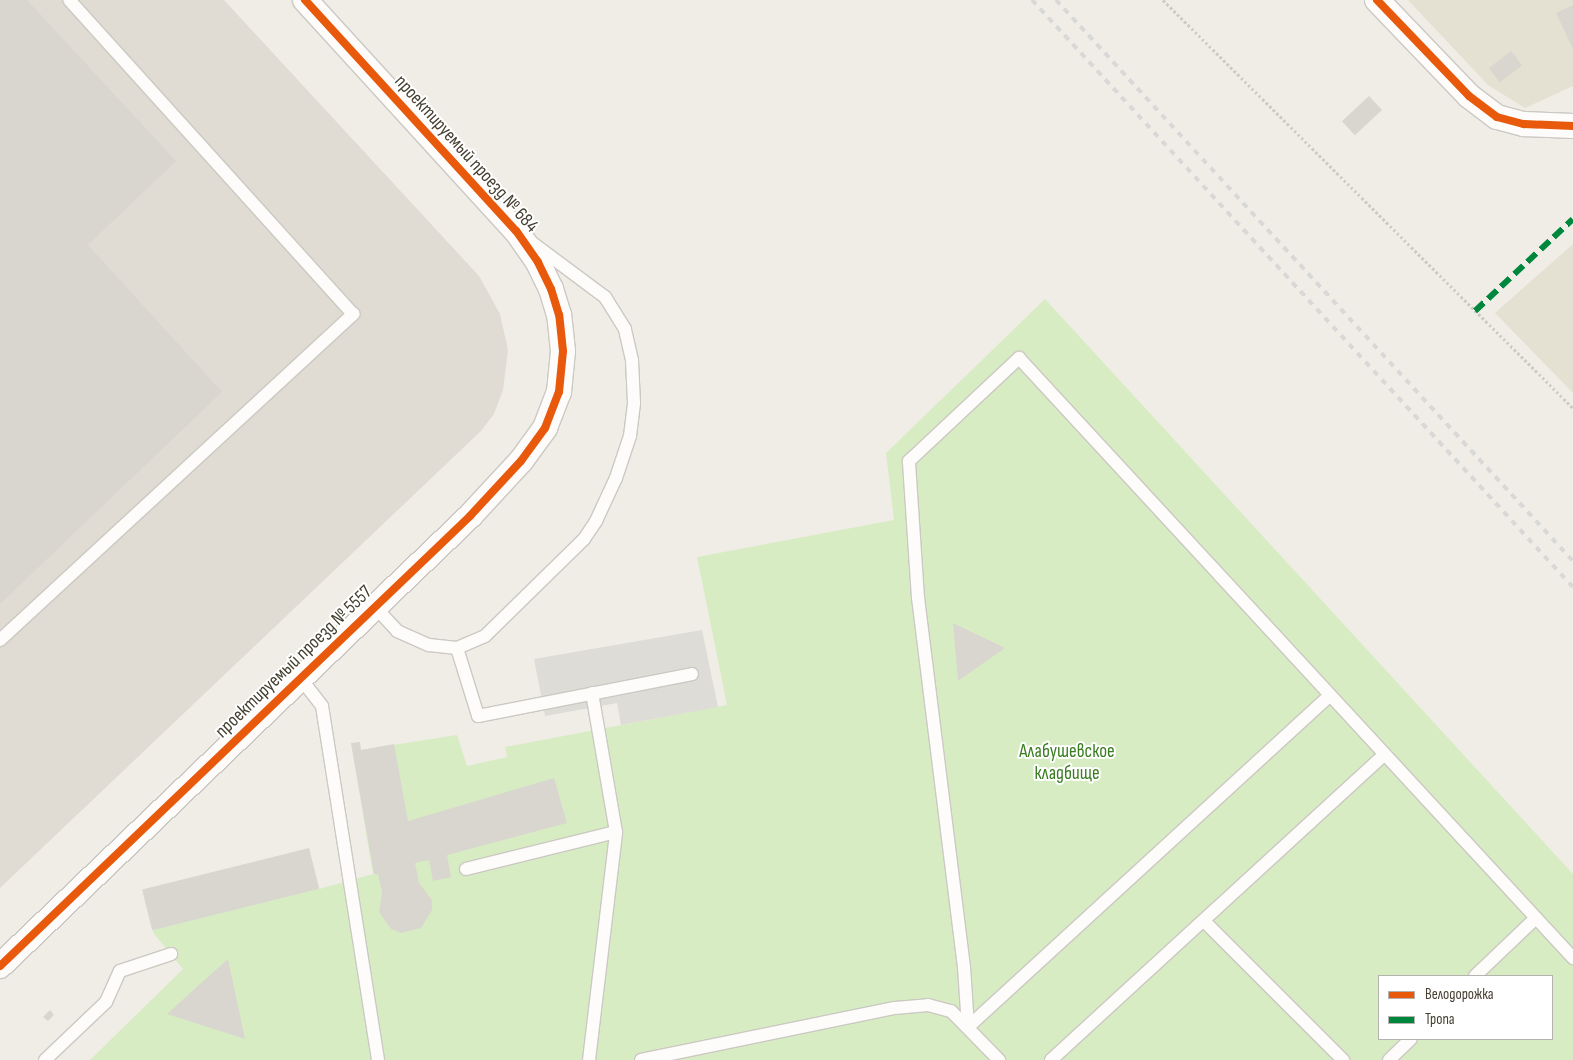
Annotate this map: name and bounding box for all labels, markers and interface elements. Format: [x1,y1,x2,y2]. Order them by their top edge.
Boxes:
street label: проектируемый проезд № 684 [389,71,543,237]
street label: проектируемый проезд № 5557 [211,581,377,743]
park label: Алабушевское кладбище [1019,741,1115,785]
legend [1378,975,1553,1040]
text: Велодорожка [1425,985,1494,1004]
text: Тропа [1425,1010,1455,1029]

